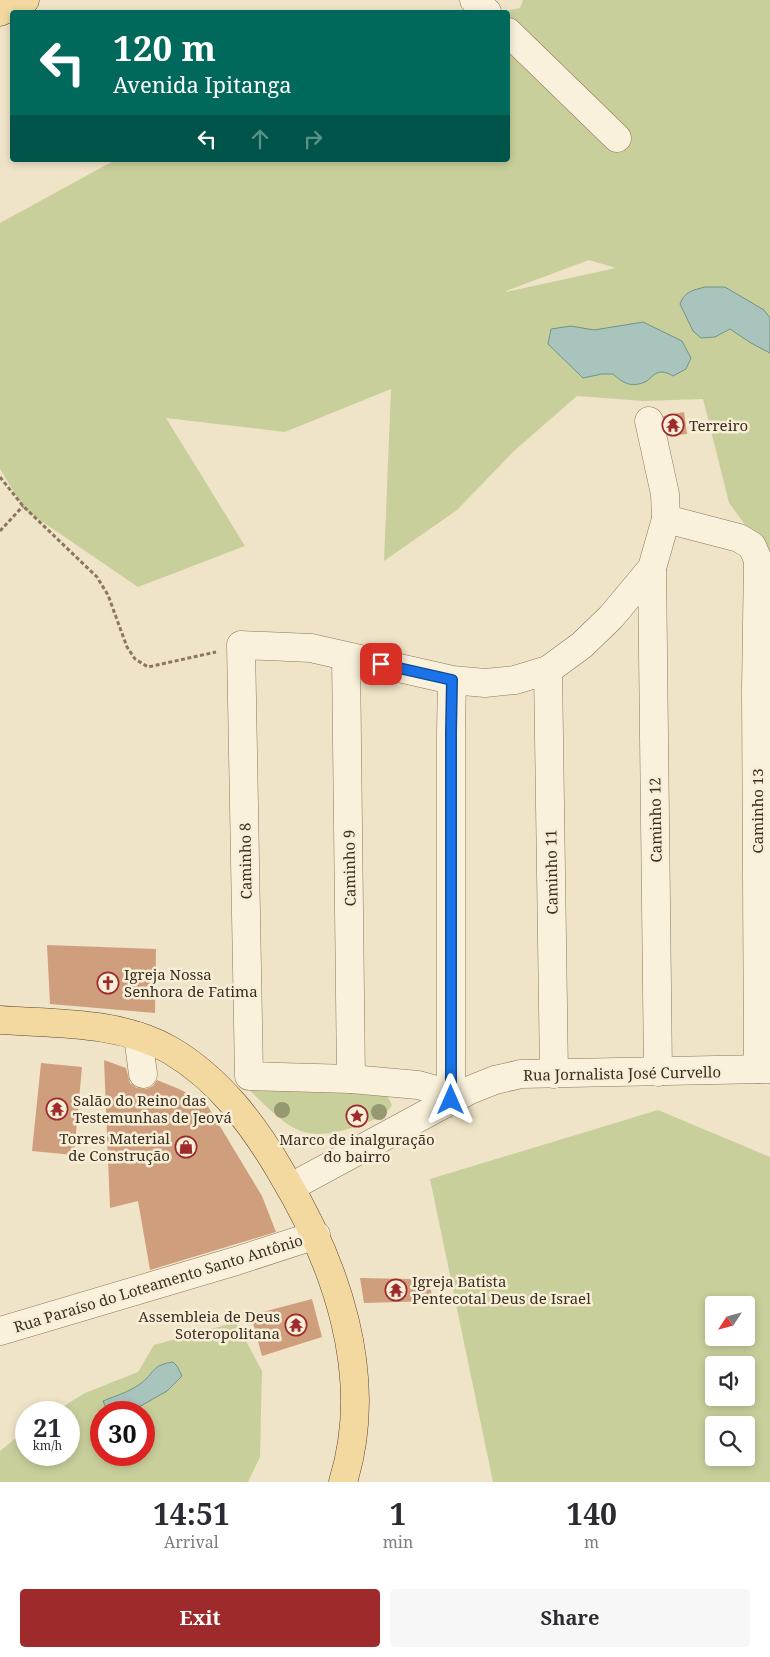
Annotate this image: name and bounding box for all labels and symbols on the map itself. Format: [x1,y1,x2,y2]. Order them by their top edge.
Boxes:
temple icon: Terreiro [661,413,685,437]
place label: Terreiro [689,415,748,435]
pin [360,643,402,685]
street label: Caminho 13 [747,768,767,854]
street label: Caminho 12 [644,777,666,863]
street label: Caminho 8 [234,822,256,900]
street label: Caminho 9 [338,829,360,907]
street label: Caminho 11 [540,829,562,915]
place label: Igreja Nossa Senhora de Fatima [124,964,258,1001]
church icon: Igreja Nossa Senhora de Fatima [96,971,120,995]
street label: Rua Jornalista José Curvello [523,1061,721,1085]
position arrow [424,1073,476,1125]
place label: Salão do Reino das Testemunhas de Jeová [73,1090,232,1127]
temple icon: Salão do Reino das Testemunhas de Jeová [45,1097,69,1121]
place icon: Marco de inalguração do bairro [345,1104,369,1128]
place label: Torres Material de Construção [59,1128,170,1165]
place label: Marco de inalguração do bairro [279,1129,435,1166]
shop icon: Torres Material de Construção [174,1135,198,1159]
street label: Rua Paraíso do Loteamento Santo Antônio [11,1229,305,1337]
place label: Igreja Batista Pentecotal Deus de Israel [412,1271,591,1308]
temple icon: Igreja Batista Pentecotal Deus de Israel [384,1278,408,1302]
north arrow [705,1296,755,1346]
place label: Assembleia de Deus Soteropolitana [138,1306,280,1343]
temple icon: Assembleia de Deus Soteropolitana [284,1313,308,1337]
speed limit sign: 30 [90,1401,155,1466]

